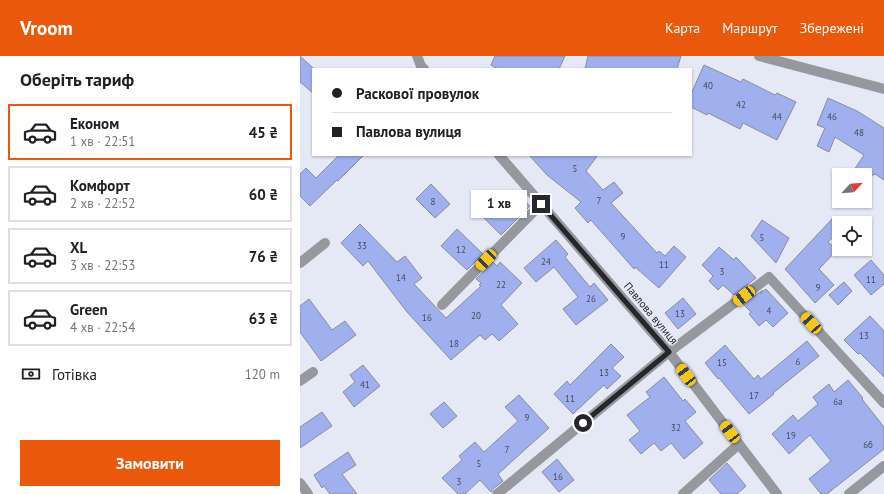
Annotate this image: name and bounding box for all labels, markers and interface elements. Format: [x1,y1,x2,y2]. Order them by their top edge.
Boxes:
text: Vroom [20,16,73,40]
text: Карта [665,19,700,37]
text: Маршрут [722,19,778,37]
text: Збережені [800,19,864,37]
text: Оберіть тариф [20,68,134,91]
house number: 40 [703,80,713,91]
text: Раскової провулок [356,84,479,103]
house number: 42 [736,99,746,110]
house number: 44 [772,111,782,122]
house number: 46 [827,111,837,122]
icon: car [22,114,58,150]
text: Економ [70,114,119,133]
text: Павлова вулиця [356,122,461,141]
text: 45 ₴ [249,123,278,142]
house number: 48 [854,127,864,138]
text: 1 хв · 22:51 [70,133,135,150]
house number: 5 [573,163,578,174]
north arrow [832,168,872,208]
map controls [832,168,872,256]
icon: car [22,176,58,212]
text: Комфорт [70,176,130,195]
text: 60 ₴ [249,185,278,204]
callout: 1 хв [471,190,527,218]
text: 2 хв · 22:52 [70,195,135,212]
text: 1 хв [487,195,511,212]
route end [532,195,550,213]
house number: 7 [597,195,602,206]
house number: 8 [431,196,436,207]
button: locate [832,216,872,256]
house number: 9 [621,231,626,242]
house number: 5 [760,232,765,243]
icon: car [22,238,58,274]
text: XL [70,238,87,257]
house number: 33 [357,240,367,251]
house number: 12 [456,244,466,255]
text: 76 ₴ [249,247,278,266]
car [473,247,499,273]
house number: 24 [541,256,551,267]
text: 3 хв · 22:53 [70,257,135,274]
house number: 11 [659,259,669,270]
house number: 3 [720,266,725,277]
house number: 14 [396,272,406,283]
house number: 11 [866,274,876,285]
house number: 22 [496,279,506,290]
street label: Павлова вулиця [621,279,681,347]
house number: 9 [816,282,821,293]
car [731,284,757,308]
house number: 26 [586,293,596,304]
icon: car [22,300,58,336]
text: Green [70,300,108,319]
house number: 4 [767,305,772,316]
house number: 13 [675,308,685,319]
text: 63 ₴ [249,309,278,328]
house number: 20 [471,310,481,321]
car [799,310,823,336]
house number: 16 [422,312,432,323]
text: 4 хв · 22:54 [70,319,135,336]
house number: 13 [859,330,869,341]
house number: 18 [449,338,459,349]
house number: 6 [796,356,801,367]
house number: 15 [717,357,727,368]
car [674,362,698,388]
icon: cash [20,363,42,385]
text: Готівка [52,365,97,384]
text: 120 m [245,366,280,383]
house number: 13 [599,367,609,378]
house number: 41 [360,379,370,390]
house number: 17 [749,390,759,401]
house number: 11 [565,393,575,404]
house number: 6а [833,396,843,407]
house number: 9 [525,412,530,423]
route start [574,414,592,432]
car [718,419,742,445]
house number: 32 [671,422,681,433]
house number: 19 [786,430,796,441]
house number: 6б [863,439,873,450]
button: Замовити [20,440,280,486]
house number: 7 [505,444,510,455]
house number: 5 [477,458,482,469]
house number: 16 [553,471,563,482]
house number: 3 [457,476,462,487]

